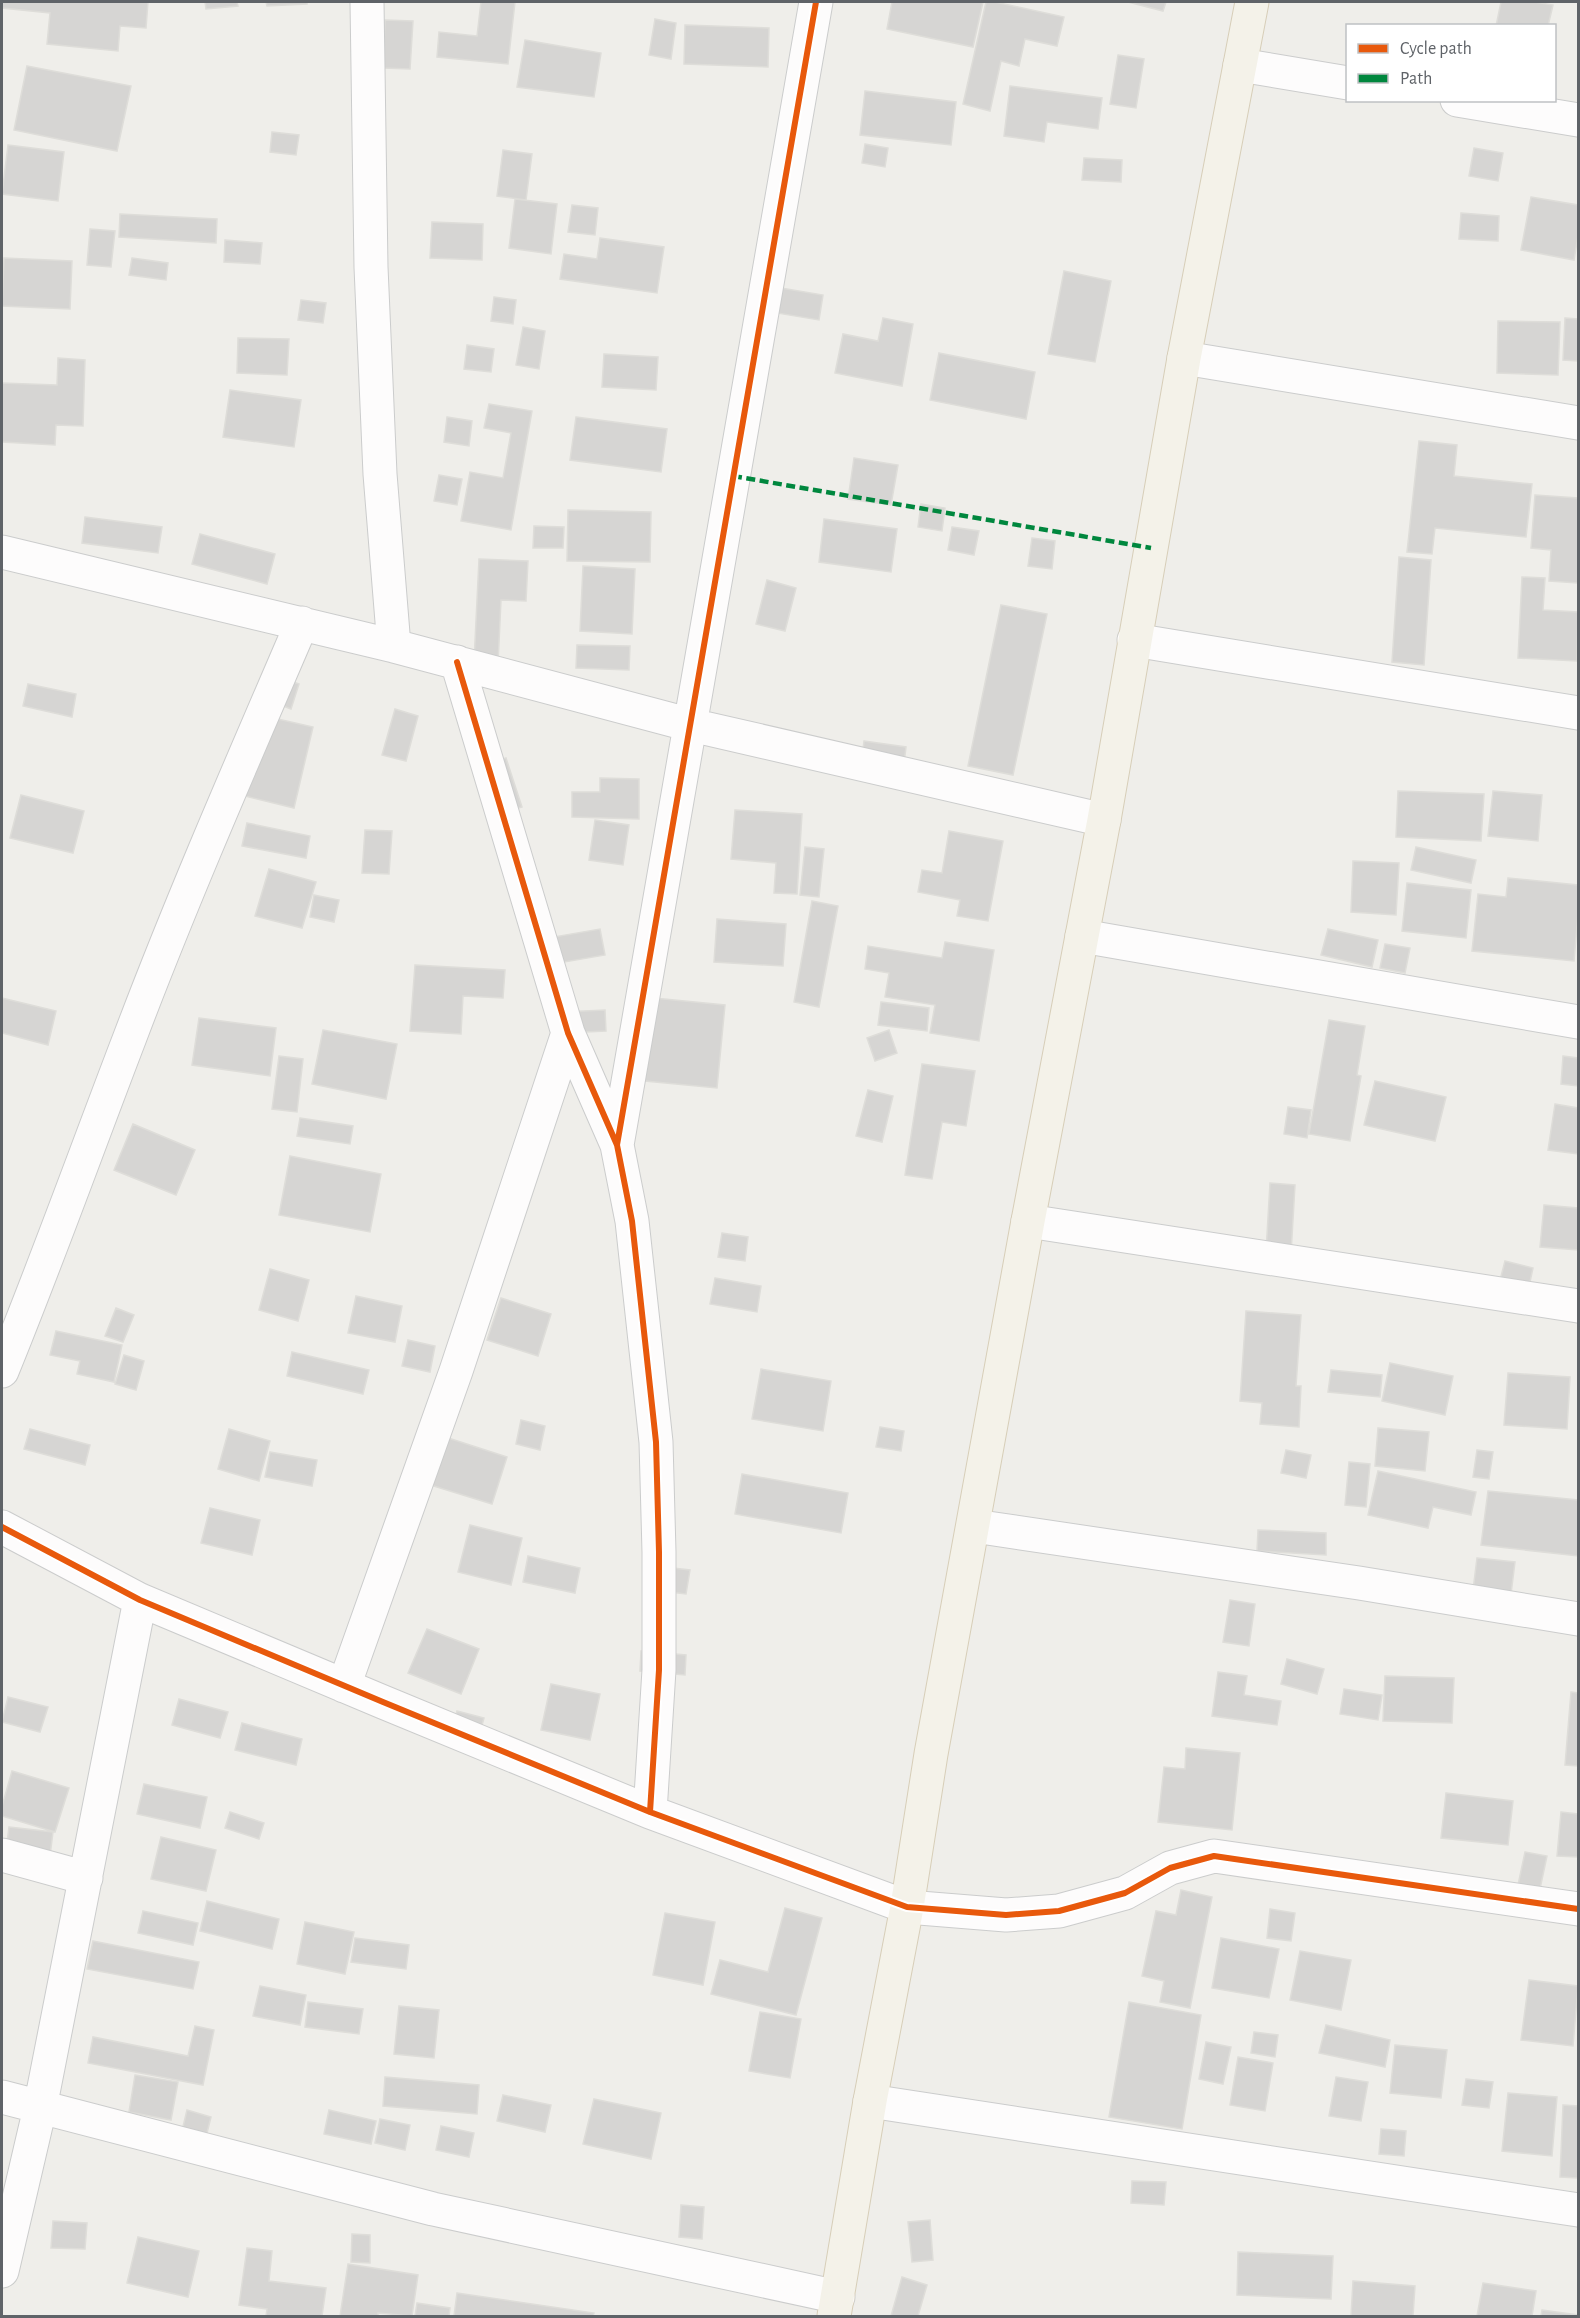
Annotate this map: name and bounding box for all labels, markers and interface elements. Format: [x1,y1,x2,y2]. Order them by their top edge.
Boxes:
legend [1346,24,1556,102]
text: Cycle path [1400,40,1472,58]
text: Path [1400,70,1432,88]

